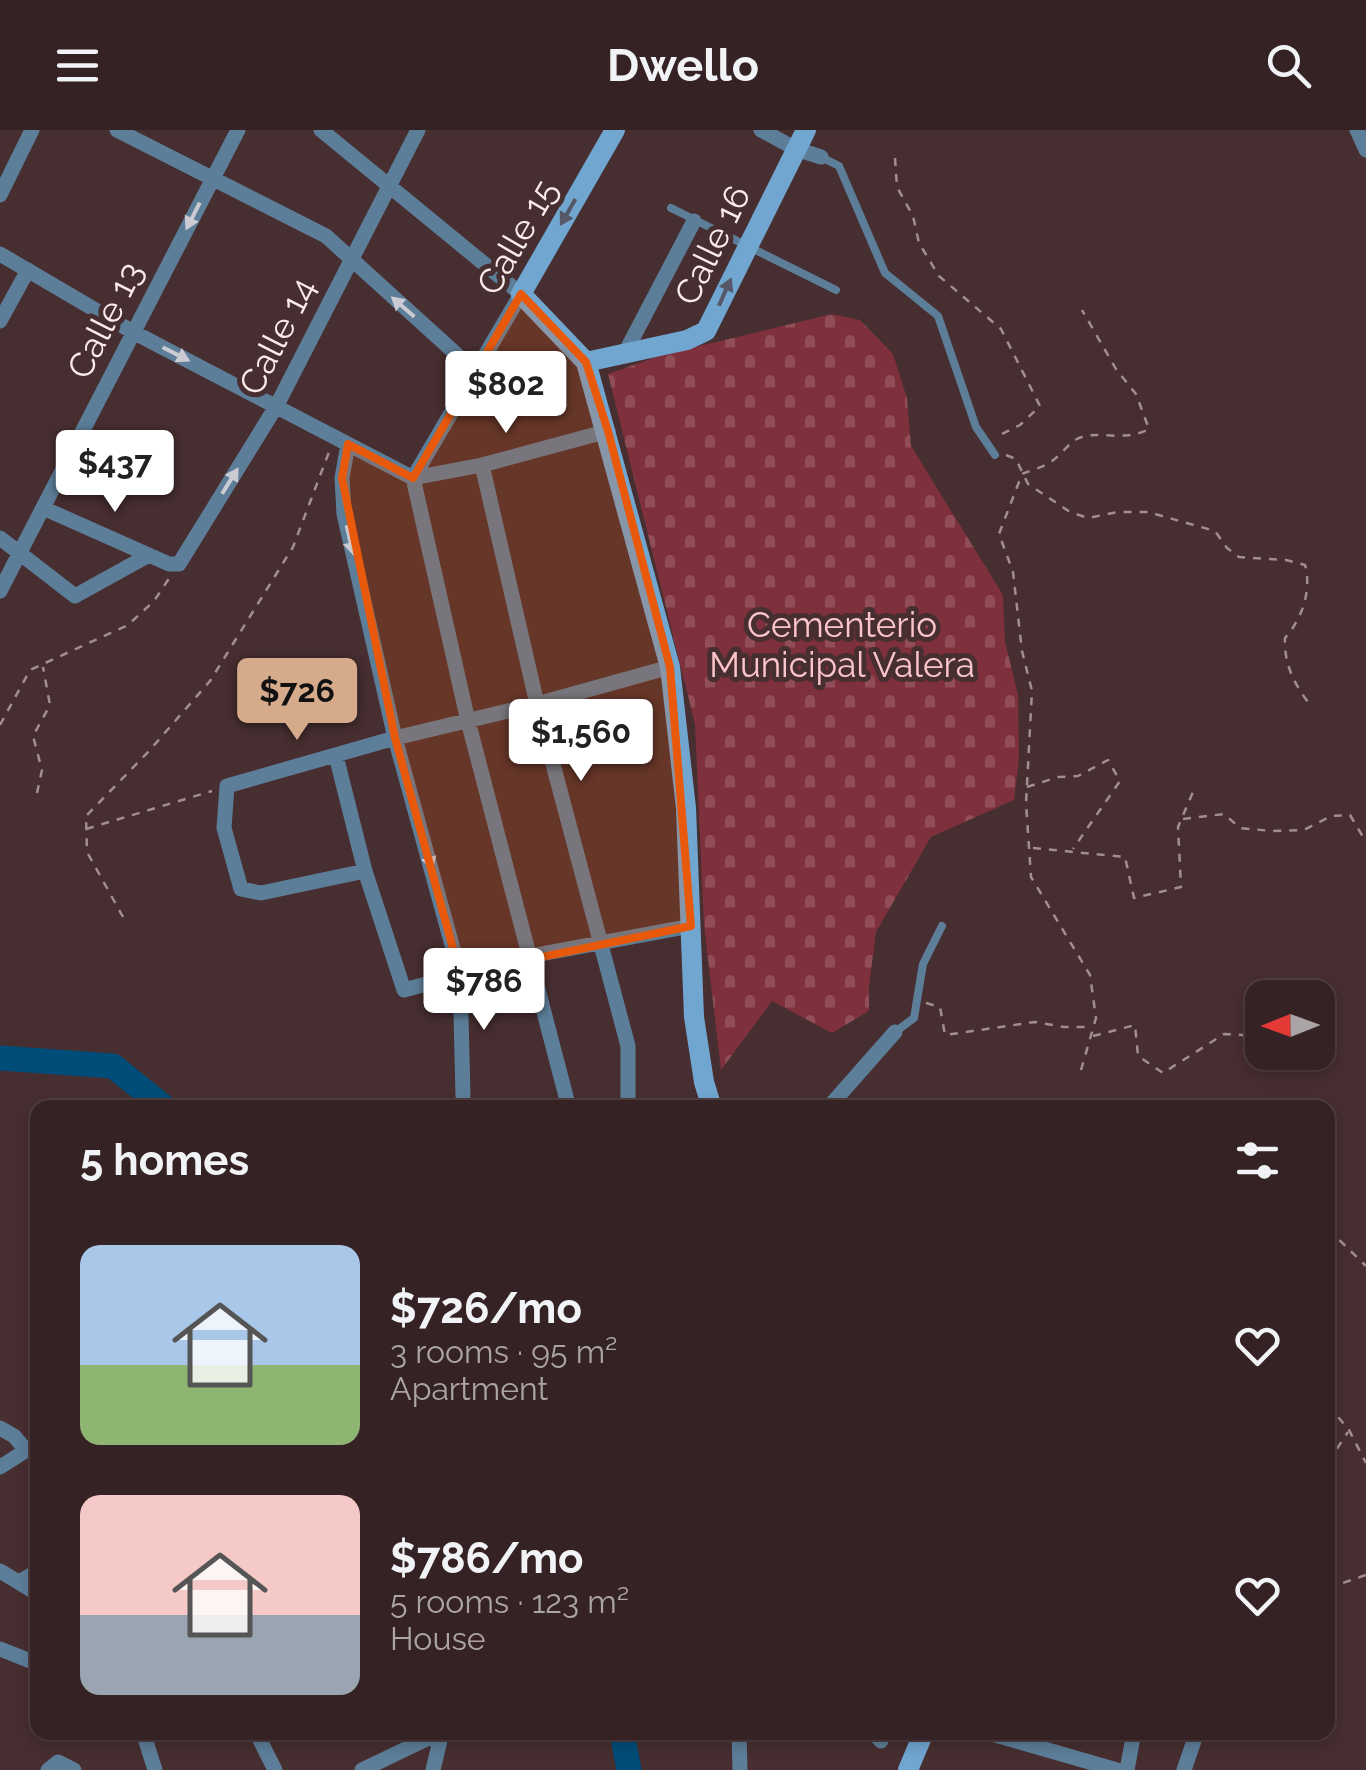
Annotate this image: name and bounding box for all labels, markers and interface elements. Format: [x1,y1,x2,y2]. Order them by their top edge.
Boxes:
icon: menu [50,38,105,93]
icon: search [1261,38,1316,93]
text: Dwello [607,39,759,92]
street label: Calle 15 [468,172,566,302]
street label: Calle 16 [666,179,758,311]
one-way arrow [560,198,577,226]
one-way arrow [184,202,201,231]
street label: Calle 13 [58,255,152,385]
street label: Calle 14 [230,271,324,401]
one-way arrow [716,277,733,306]
one-way arrow [391,297,416,319]
one-way arrow [162,345,191,362]
pin: $802 [447,351,565,436]
text: $802 [467,365,545,402]
pin: $437 [56,430,174,515]
text: $437 [78,444,152,481]
one-way arrow [220,467,239,494]
one-way arrow [343,525,358,556]
park label: Cementerio Municipal Valera [709,604,975,685]
pin: $726 [238,658,356,743]
text: $726 [259,672,335,709]
pin: $1,560 [500,699,662,784]
text: $1,560 [531,713,631,750]
one-way arrow [420,840,436,871]
pin: $786 [425,948,543,1033]
text: $786 [446,962,523,999]
north arrow [1245,980,1335,1070]
map controls [1245,980,1335,1070]
icon: filters [1230,1133,1285,1188]
text: 5 homes [80,1136,249,1185]
text: $726/mo [390,1284,582,1333]
icon: home [160,1285,280,1405]
icon: heart [1230,1318,1285,1373]
text: 3 rooms · 95 m² [390,1333,617,1370]
text: Apartment [390,1370,548,1407]
text: $786/mo [390,1534,584,1583]
icon: home [160,1535,280,1655]
icon: heart [1230,1568,1285,1623]
text: 5 rooms · 123 m² [390,1583,629,1620]
text: House [390,1620,486,1657]

